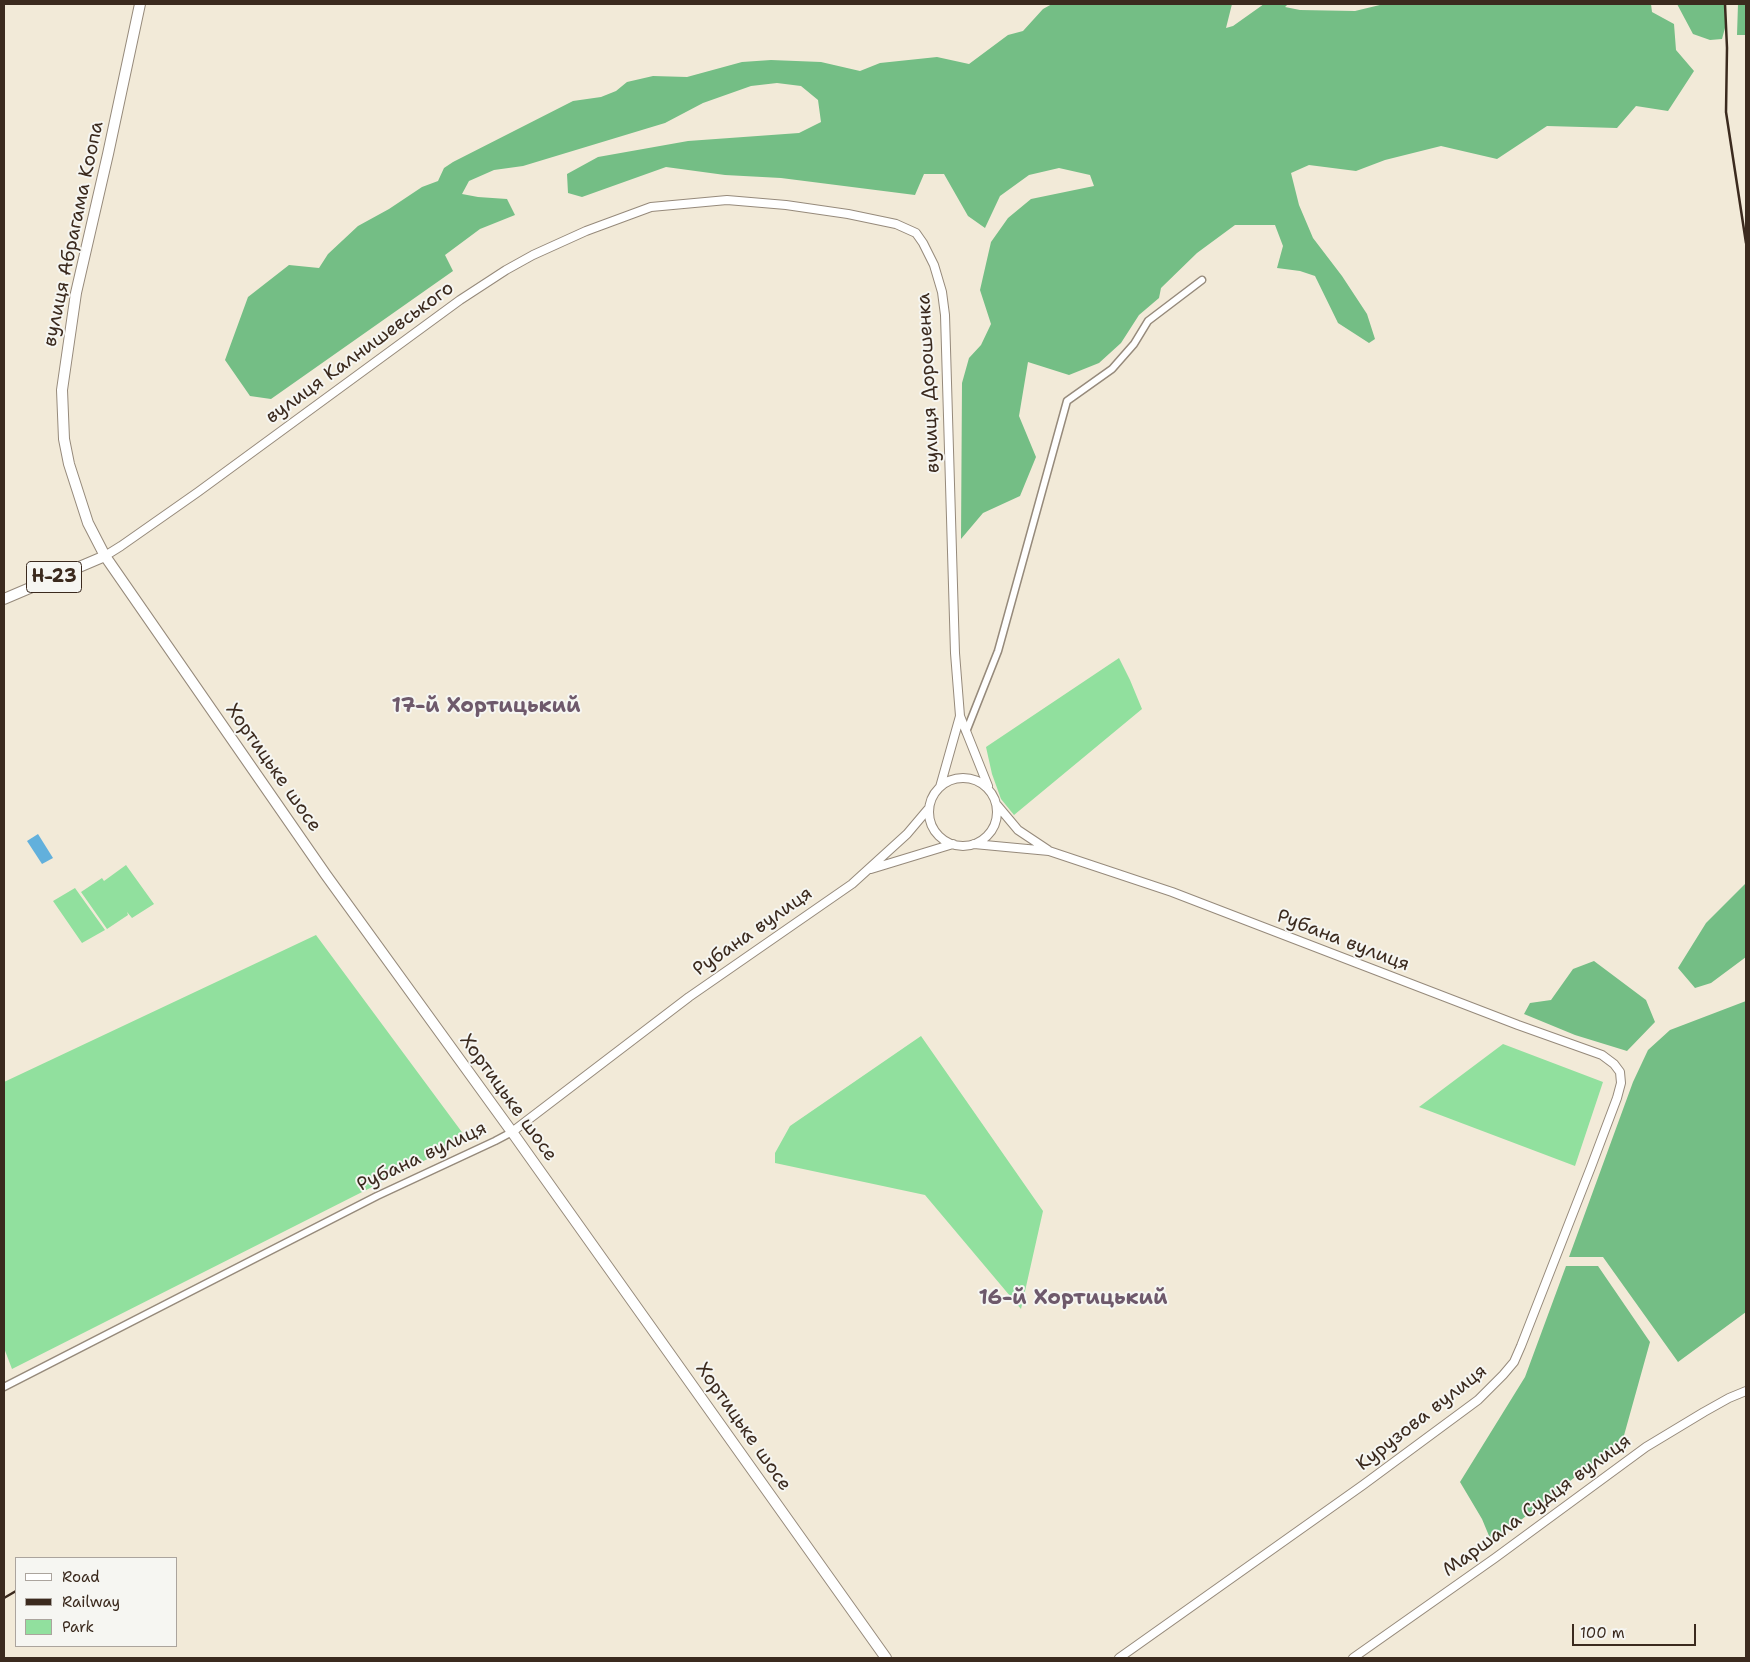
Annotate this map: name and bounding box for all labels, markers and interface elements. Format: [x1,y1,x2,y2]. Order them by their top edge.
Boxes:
street label: вулиця Абрагама Коопа [39,119,109,349]
street label: вулиця Калнишевського [262,277,458,429]
street label: вулиця Дорошенка [913,292,945,474]
road number: Н-23 [27,562,82,592]
district label: 17-й Хортицький [392,694,580,720]
street label: Хортицьке шосе [220,700,326,836]
street label: Рубана вулиця [689,882,817,982]
street label: Рубана вулиця [1273,905,1413,977]
street label: Хортицьке шосе [454,1030,562,1166]
street label: Рубана вулиця [354,1117,490,1197]
district label: 16-й Хортицький [979,1286,1167,1312]
street label: Хортицьке шосе [690,1359,796,1495]
street label: Курузова вулиця [1352,1360,1492,1476]
street label: Маршала Судця вулиця [1438,1430,1636,1582]
legend [15,1557,178,1647]
text: Road [62,1567,100,1587]
text: Railway [62,1592,120,1612]
scale bar [1575,1614,1699,1646]
text: Park [62,1617,94,1637]
text: 100 m [1580,1623,1625,1643]

